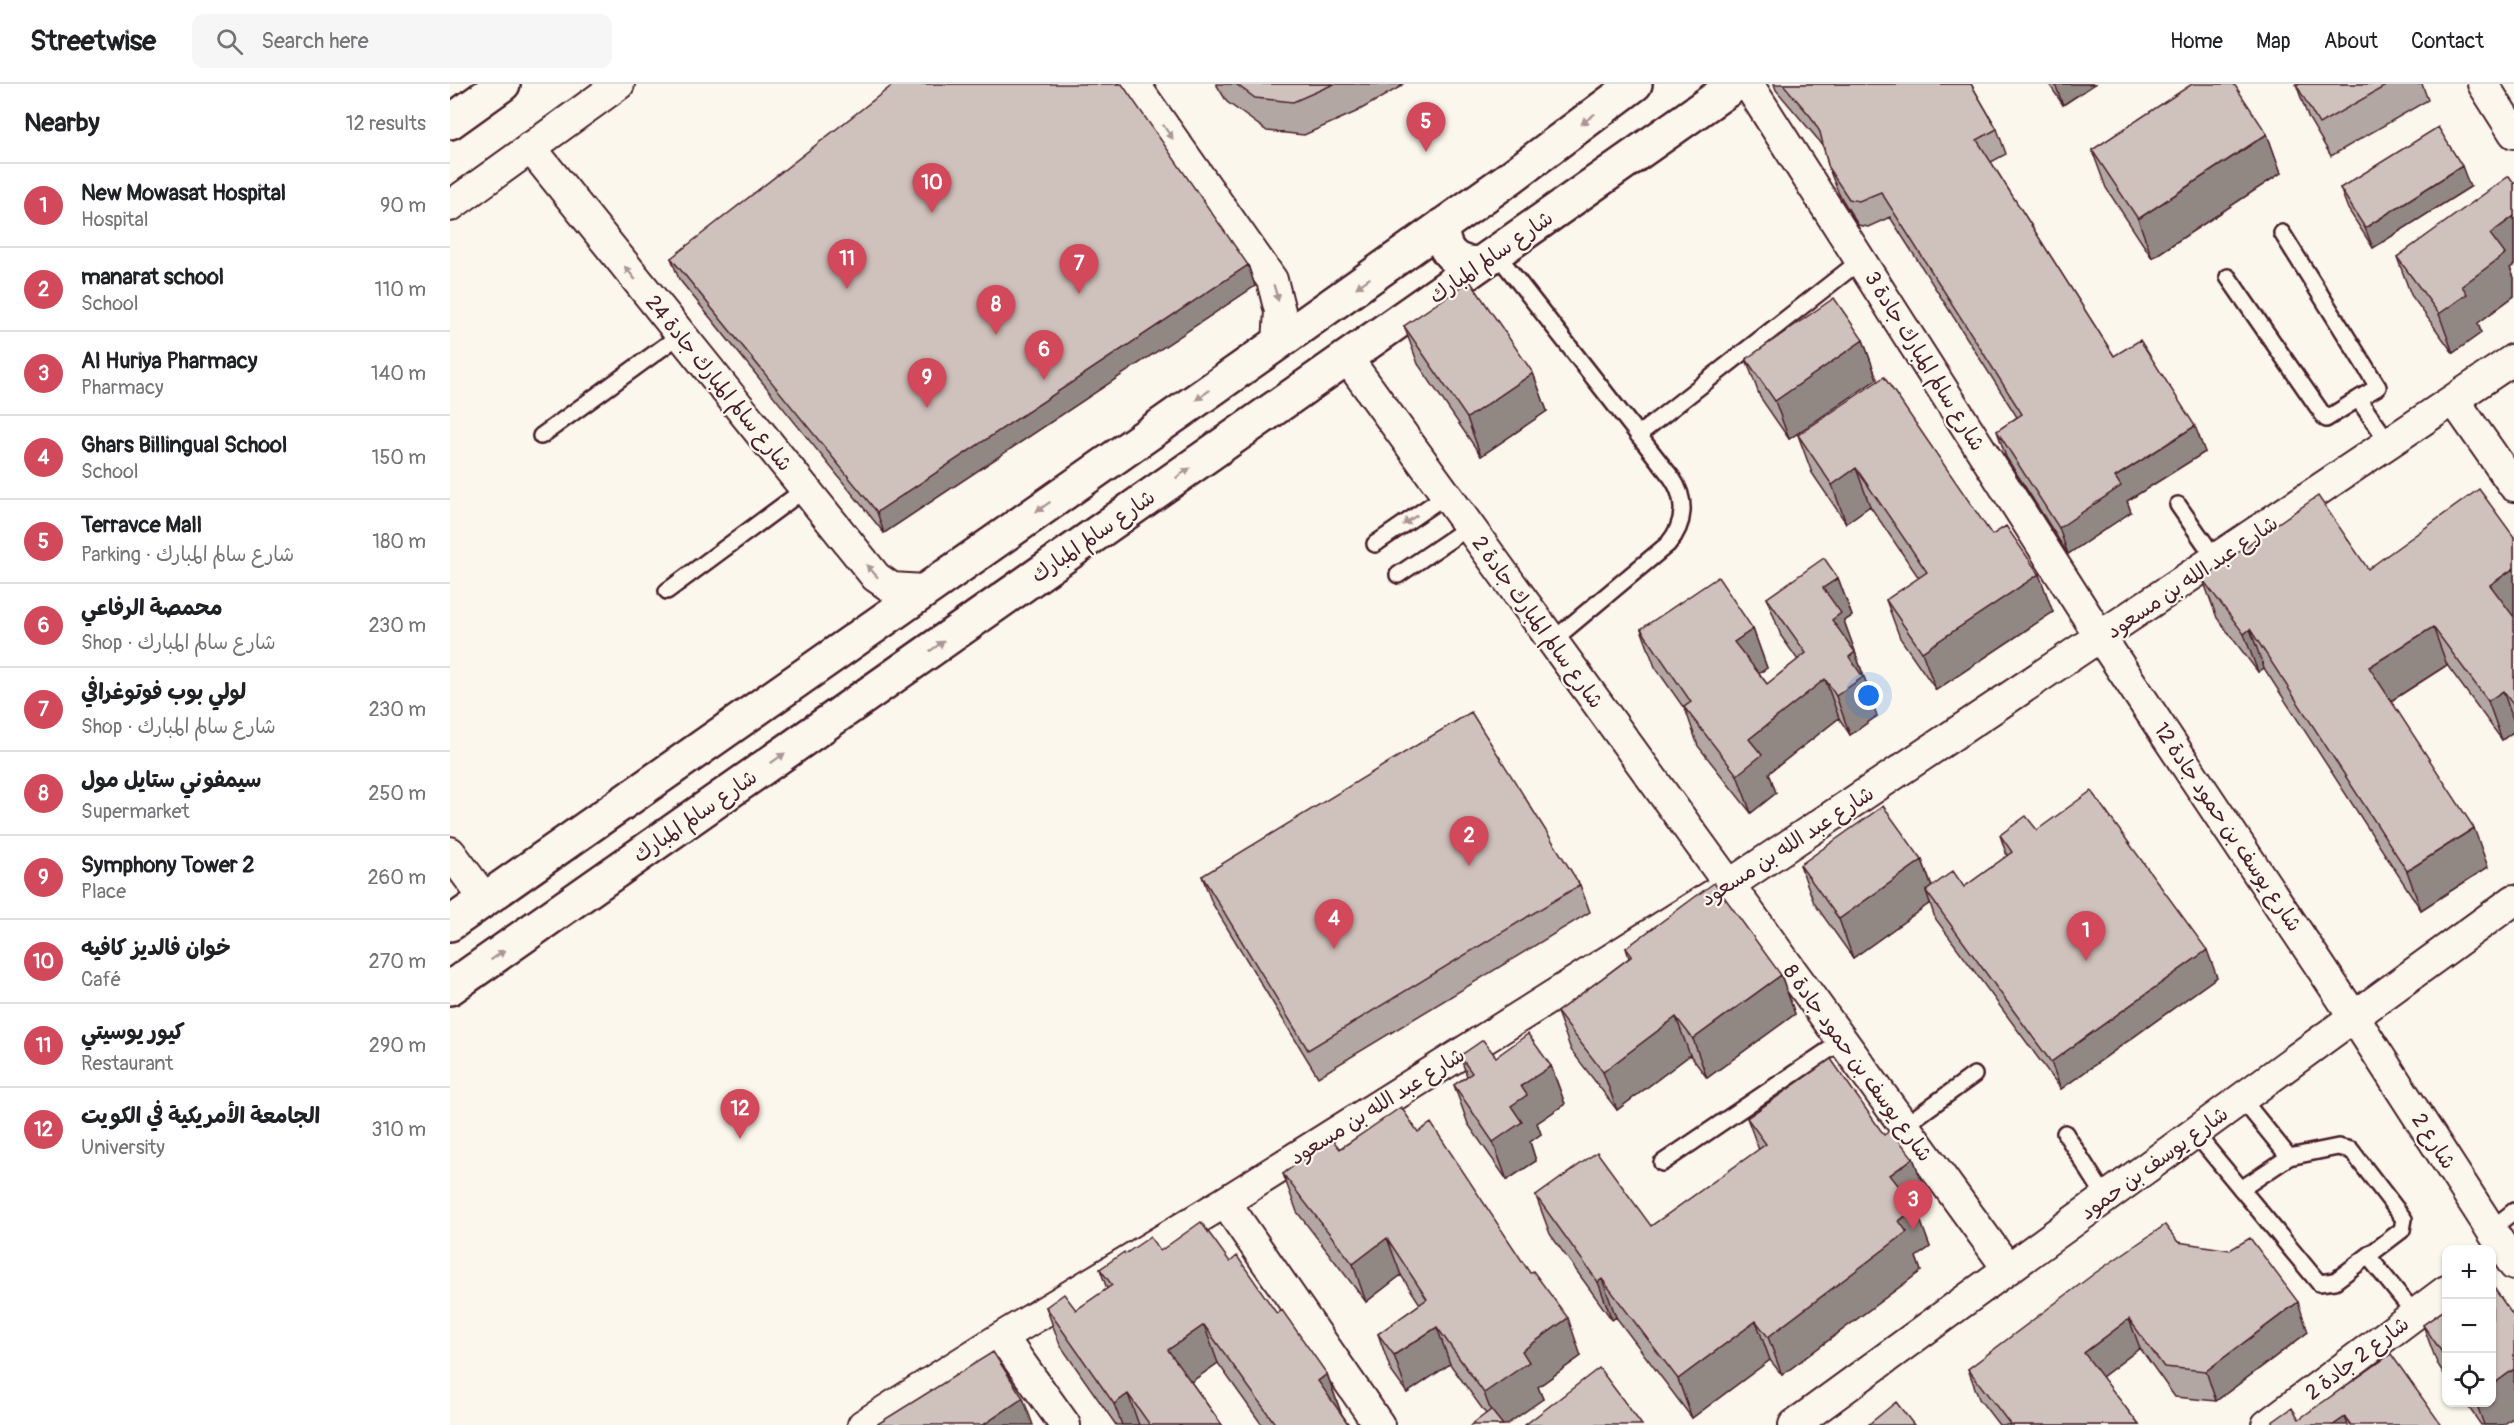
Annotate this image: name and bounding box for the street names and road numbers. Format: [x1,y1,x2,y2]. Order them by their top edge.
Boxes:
street label: شارع سالم المبارك [1424,205,1560,312]
street label: شارع سالم المبارك جادة 3 [1857,266,1991,457]
street label: شارع سالم المبارك جادة 24 [638,290,798,478]
street label: شارع سالم المبارك [1026,484,1162,591]
street label: شارع عبد الله بن مسعود [2101,510,2284,646]
street label: شارع سالم المبارك جادة 2 [1464,531,1609,715]
street label: شارع يوسف بن حمود جادة 12 [2147,717,2308,938]
street label: شارع سالم المبارك [628,764,764,871]
street label: شارع عبد الله بن مسعود [1695,780,1880,913]
street label: شارع يوسف بن حمود جادة 8 [1776,959,1938,1168]
street label: شارع عبد الله بن مسعود [1285,1042,1470,1172]
street label: شارع يوسف بن حمود [2075,1101,2234,1227]
street label: شارع 2 [2405,1108,2462,1175]
street label: شارع 2 جادة 2 [2300,1310,2415,1407]

